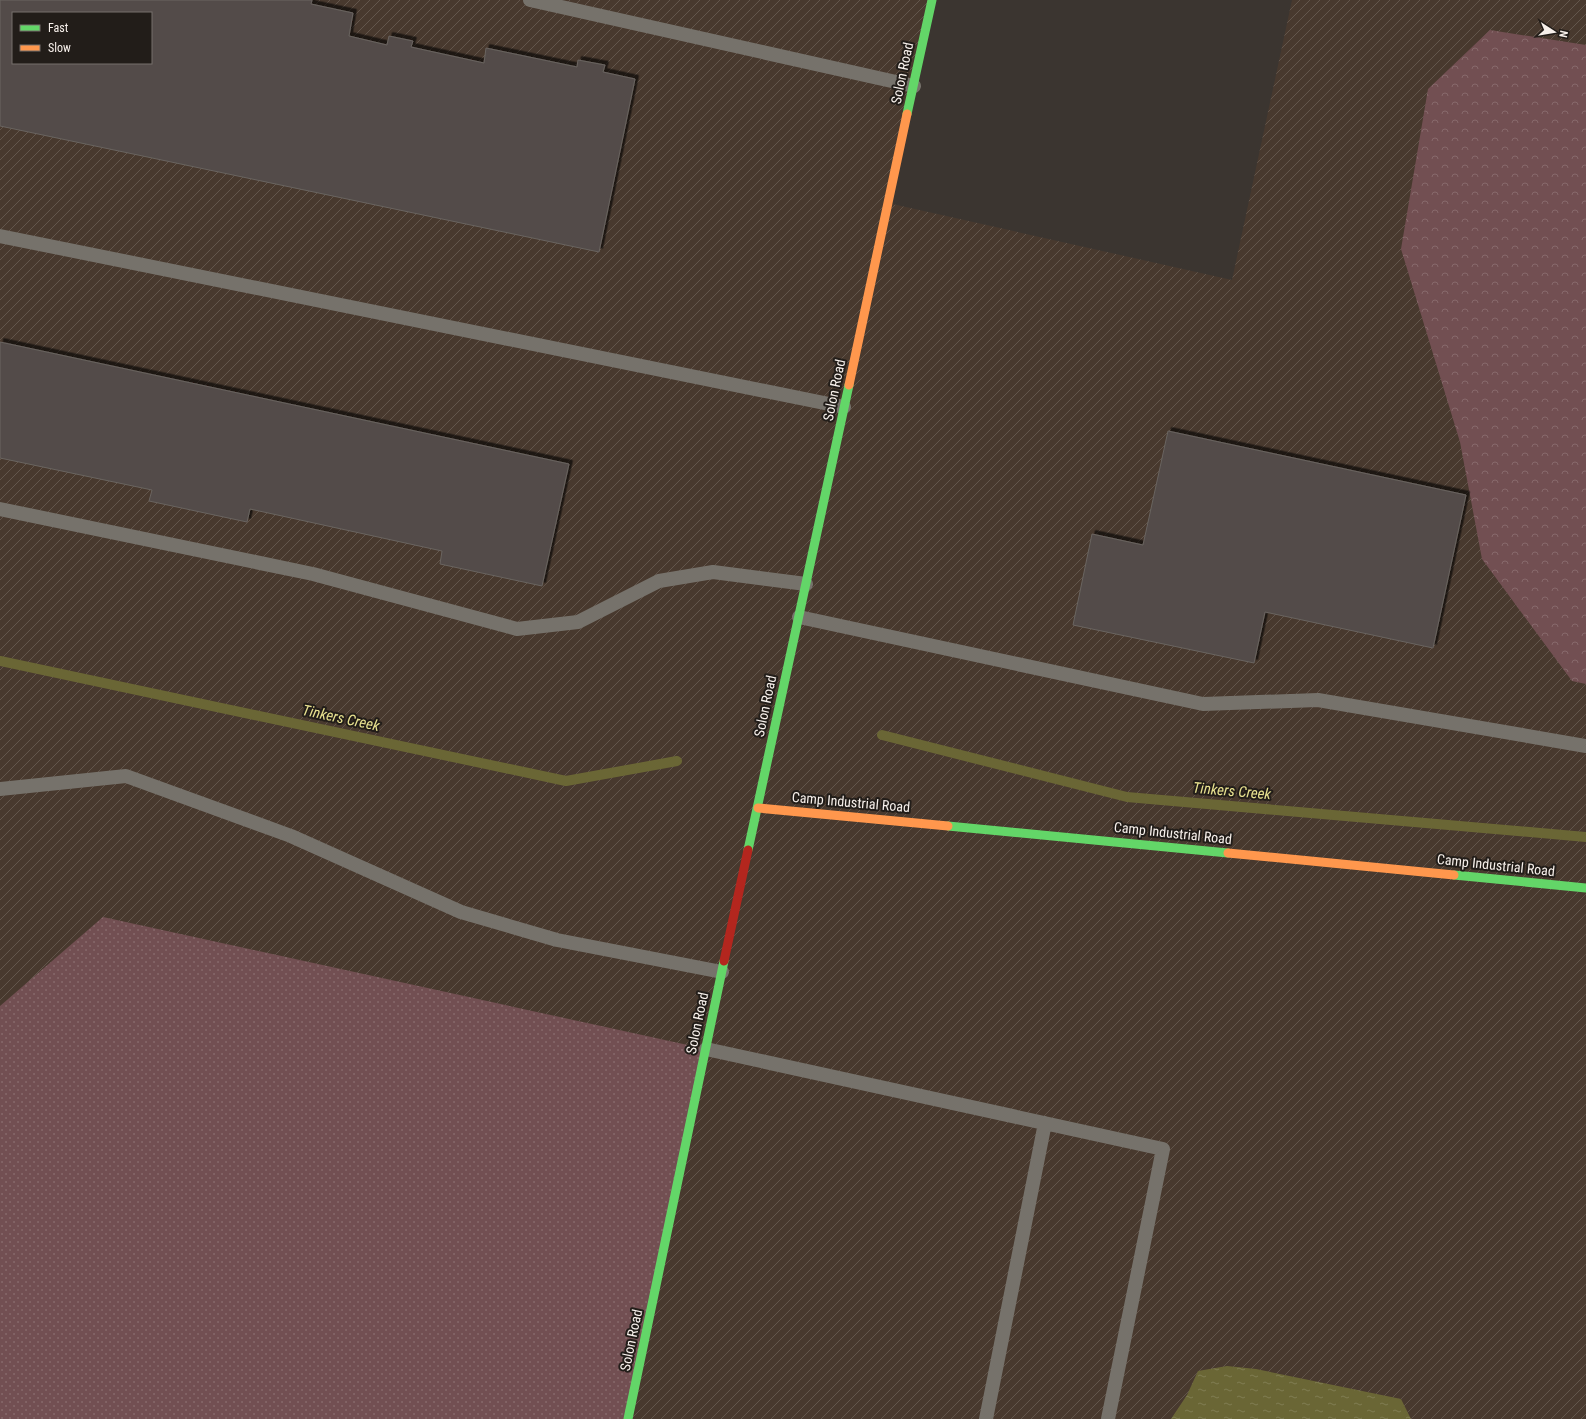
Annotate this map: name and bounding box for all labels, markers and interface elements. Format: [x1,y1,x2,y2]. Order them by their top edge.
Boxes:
legend [12,12,152,64]
north arrow [1534,12,1574,52]
text: Fast [48,21,69,35]
text: N [1556,29,1570,39]
text: Slow [48,41,71,55]
street label: Solon Road [888,41,916,105]
street label: Solon Road [820,358,848,422]
street label: Solon Road [751,674,779,738]
water label: Tinkers Creek [301,701,382,735]
water label: Tinkers Creek [1192,779,1272,803]
street label: Camp Industrial Road [791,789,911,815]
street label: Camp Industrial Road [1113,819,1233,847]
street label: Camp Industrial Road [1436,851,1556,879]
street label: Solon Road [683,991,711,1055]
street label: Solon Road [617,1308,645,1372]

